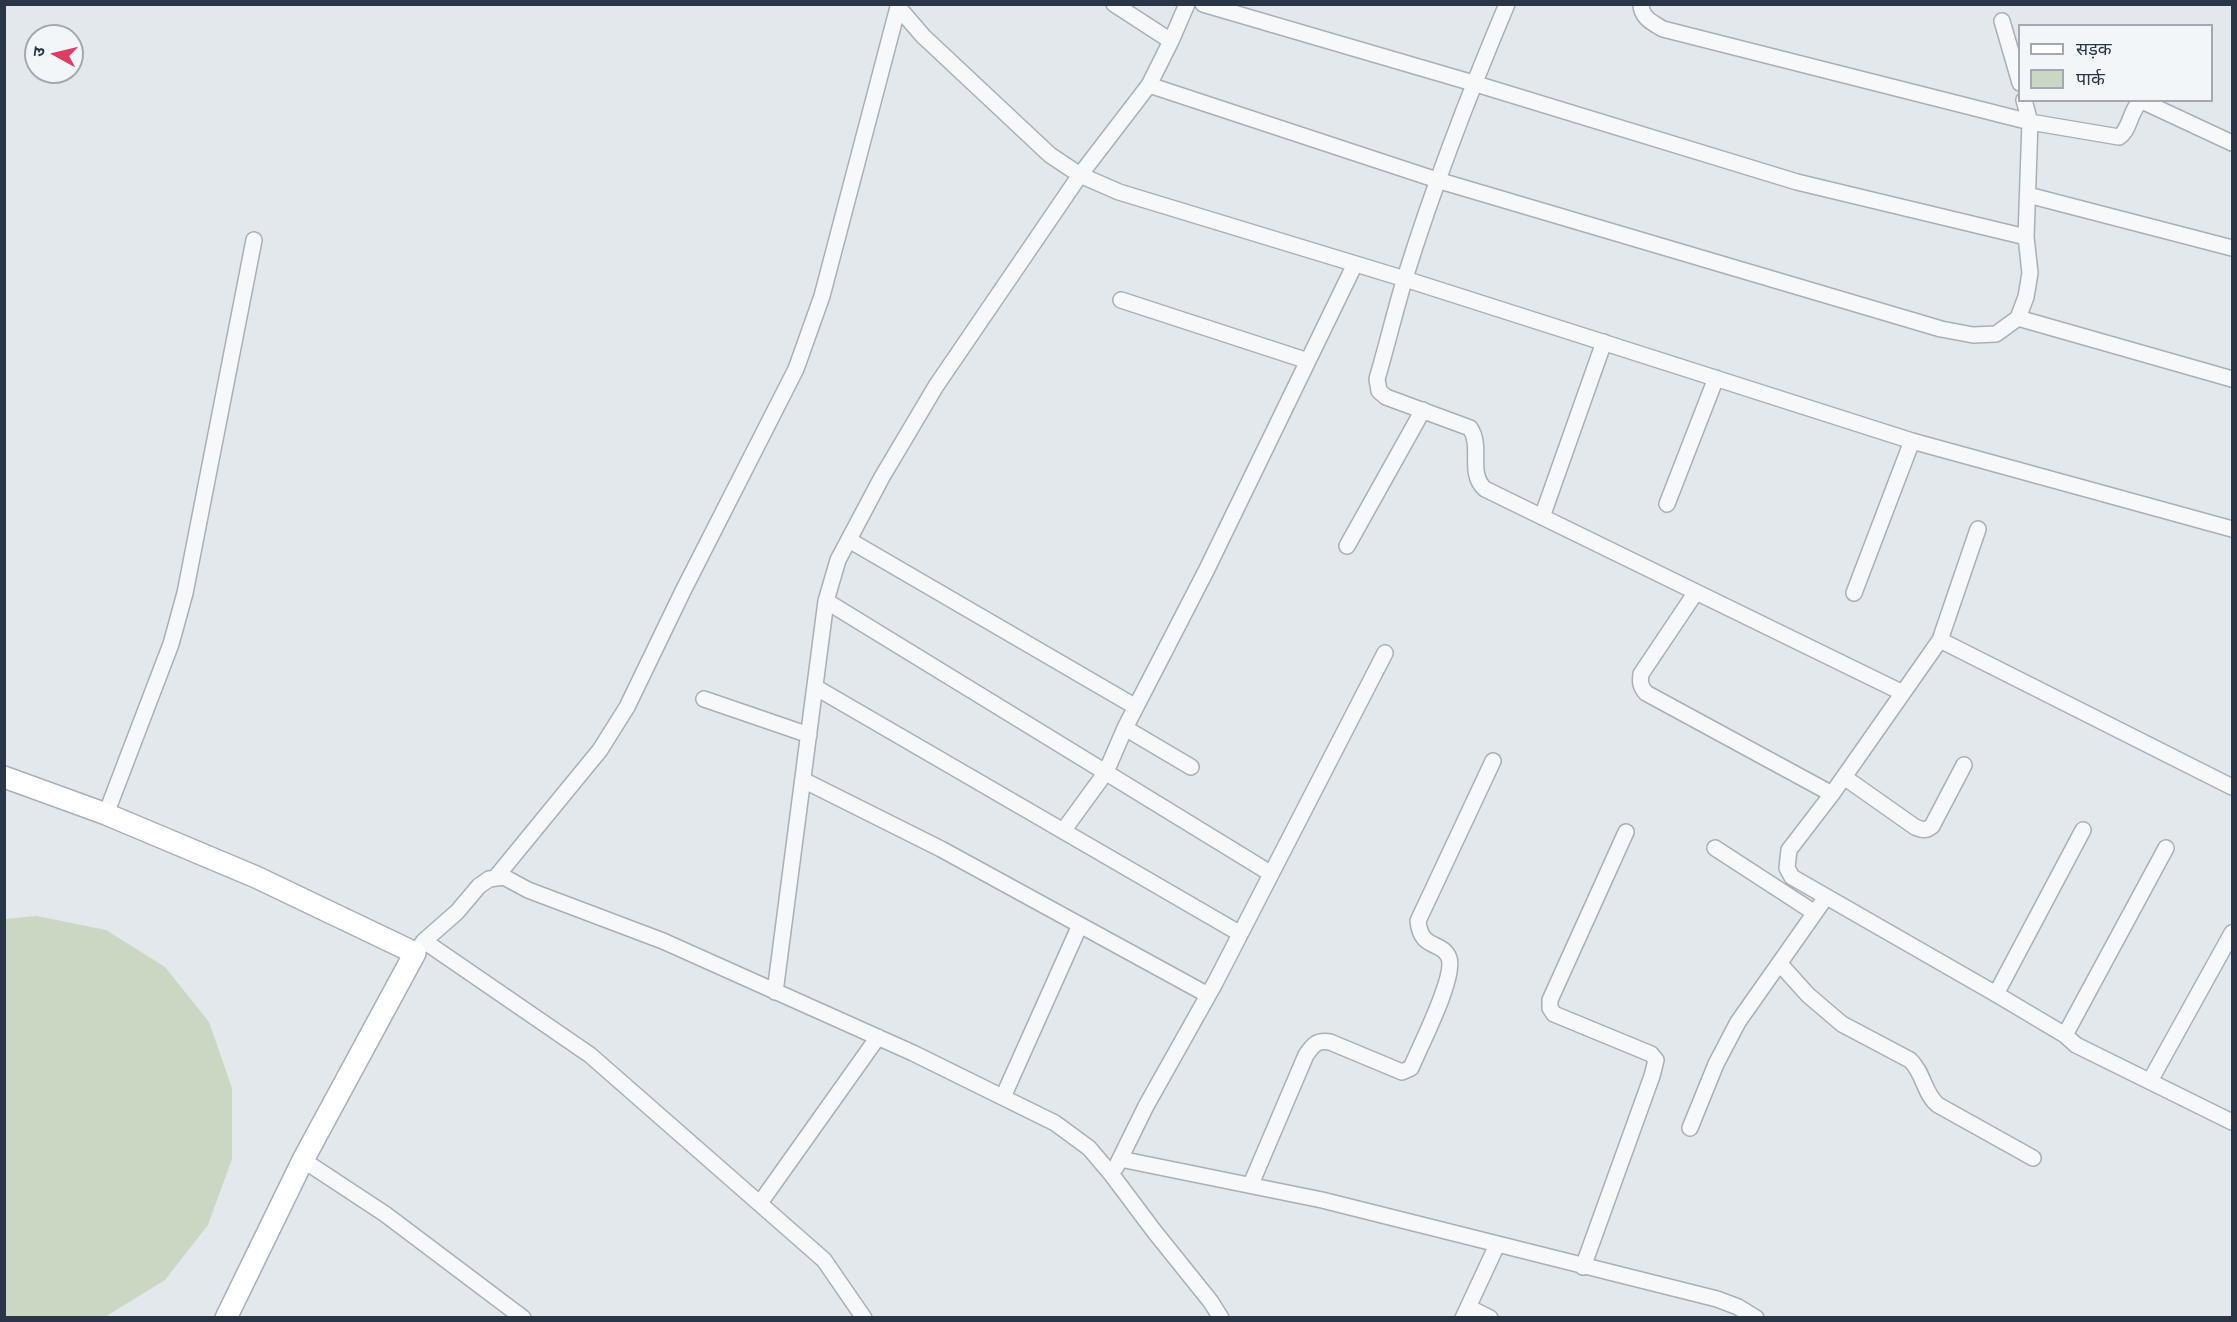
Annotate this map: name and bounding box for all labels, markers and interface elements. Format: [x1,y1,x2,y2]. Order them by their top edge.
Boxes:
north arrow [24,24,84,84]
legend [2018,24,2213,102]
text: सड़क [2076,37,2112,59]
text: उ [28,46,48,58]
text: पार्क [2076,67,2105,89]

